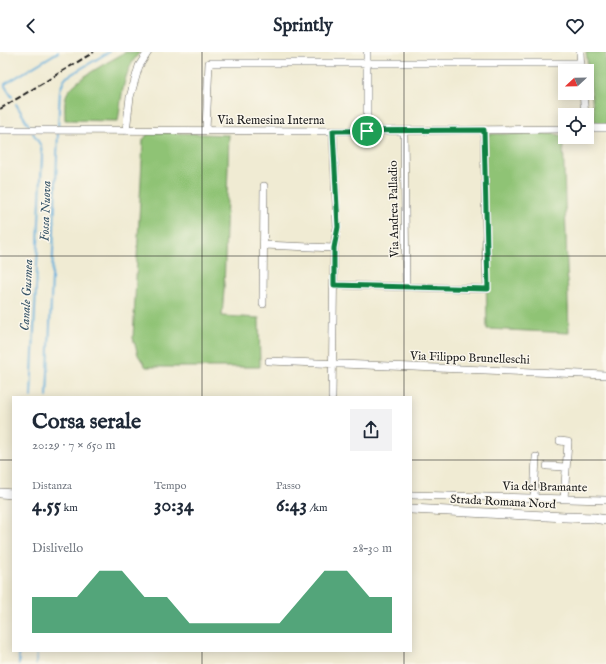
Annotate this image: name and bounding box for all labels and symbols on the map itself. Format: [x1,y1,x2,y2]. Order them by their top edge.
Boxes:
north arrow [558,64,594,100]
street label: Via Remesina Interna [217,113,325,128]
pin [350,114,384,148]
street label: Via Andrea Palladio [386,160,402,259]
water label: Fossa Nuova [36,180,56,242]
water label: Canale Gusmea [17,258,37,331]
street label: Via Filippo Brunelleschi [409,348,530,369]
street label: Via del Bramante [502,479,588,495]
street label: Strada Romana Nord [450,492,557,512]

